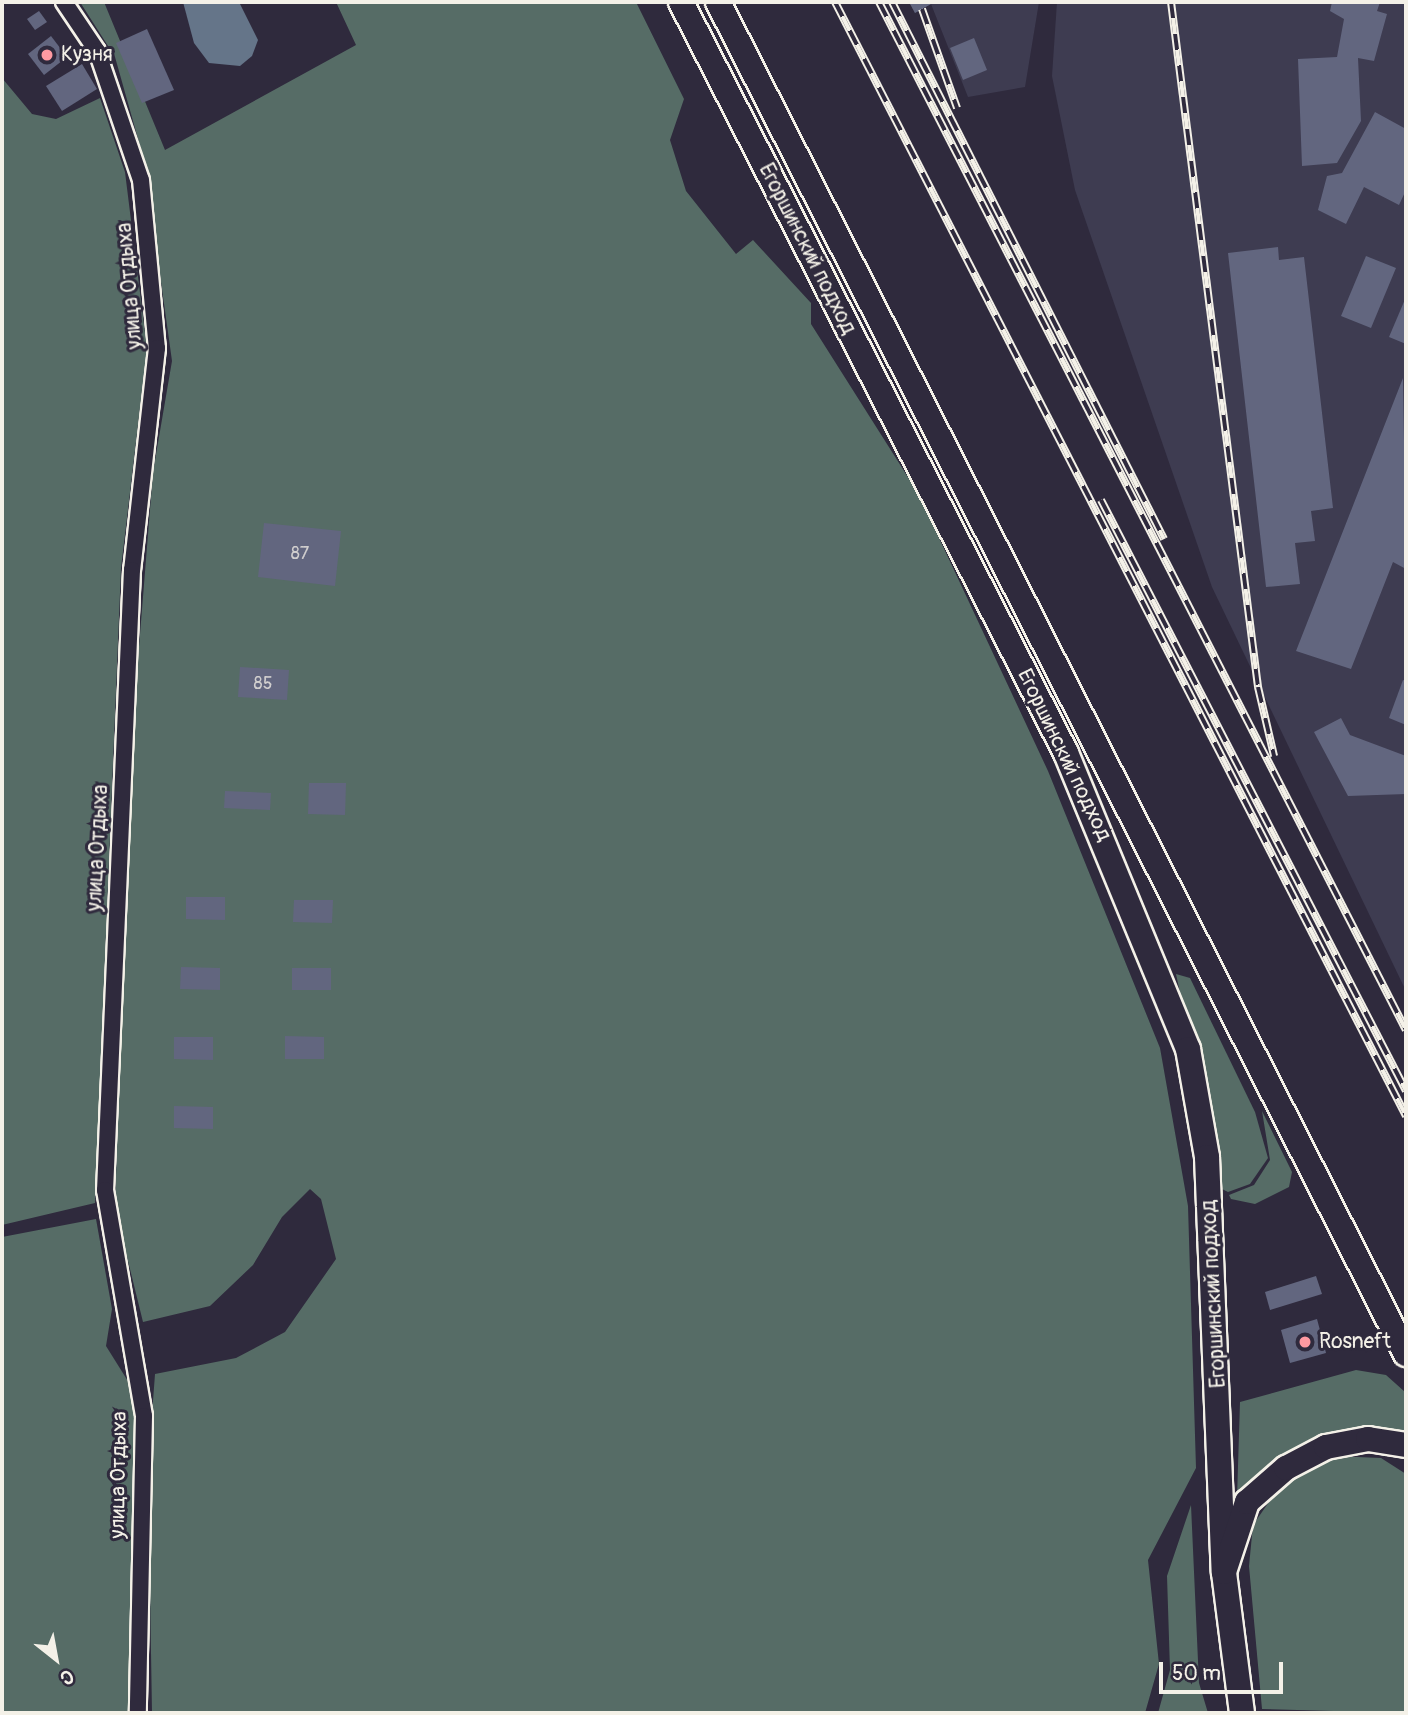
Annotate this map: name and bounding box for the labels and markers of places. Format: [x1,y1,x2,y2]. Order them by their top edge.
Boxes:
place label: Кузня [61,42,113,68]
marker: Кузня [39,47,55,63]
place label: Rosneft [1319,1329,1391,1355]
marker: Rosneft [1297,1334,1313,1350]

